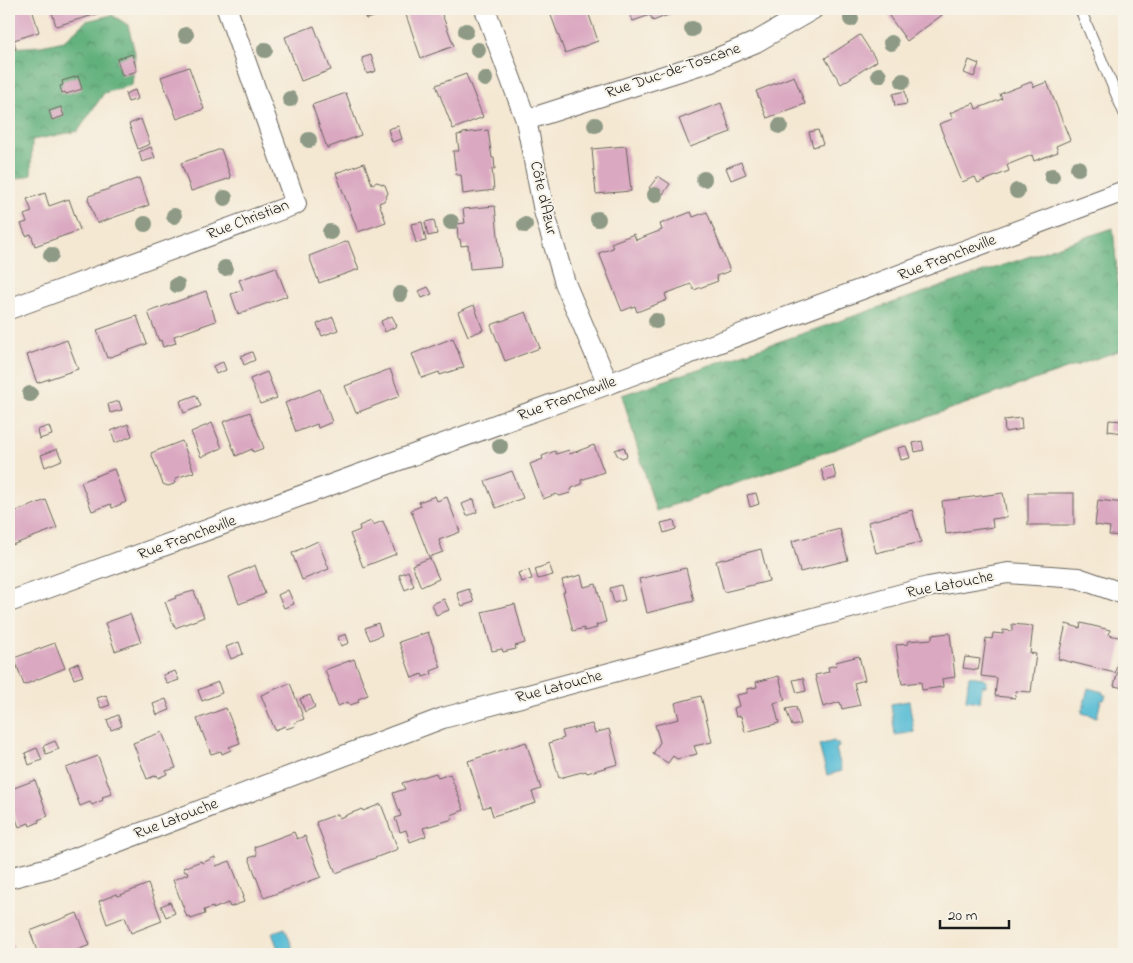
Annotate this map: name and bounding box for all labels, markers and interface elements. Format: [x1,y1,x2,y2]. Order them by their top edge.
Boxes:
street label: Rue Duc-de-Toscane [602,36,744,105]
street label: Côte d'Azur [523,159,563,237]
street label: Rue Christian [203,193,293,247]
street label: Rue Francheville [895,228,1000,288]
street label: Rue Francheville [514,370,620,428]
street label: Rue Francheville [134,509,240,567]
street label: Rue Latouche [904,565,996,605]
street label: Rue Latouche [513,664,606,710]
street label: Rue Latouche [130,792,222,846]
scale bar [940,898,1009,930]
text: 20 m [948,905,978,927]

